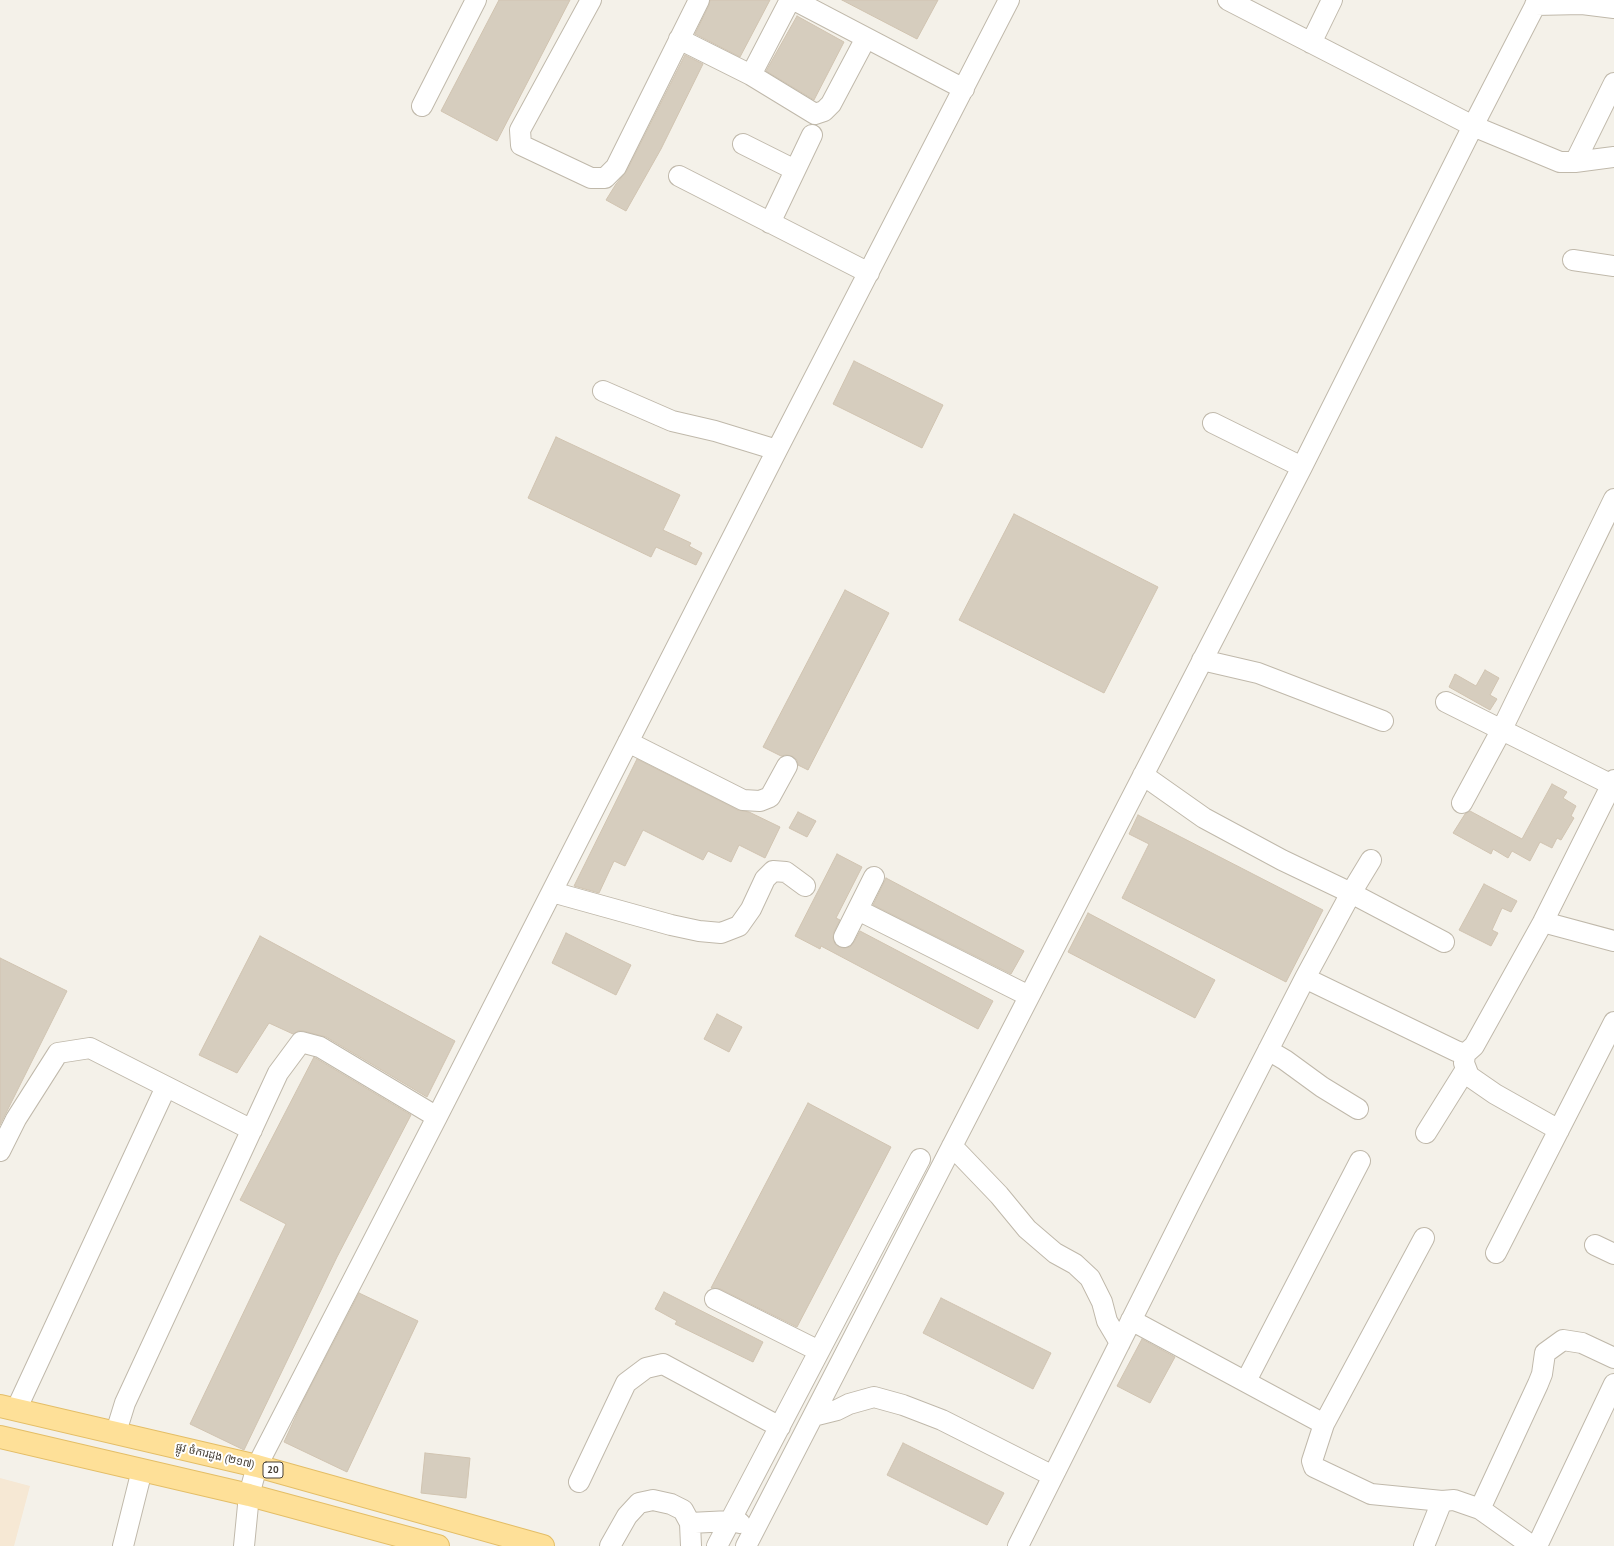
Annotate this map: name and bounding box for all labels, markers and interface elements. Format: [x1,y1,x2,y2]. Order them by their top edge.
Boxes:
street label: ផ្លូវ ចំការដូង (២១៧) [174,1441,256,1471]
road number: 20 [263,1462,283,1478]

